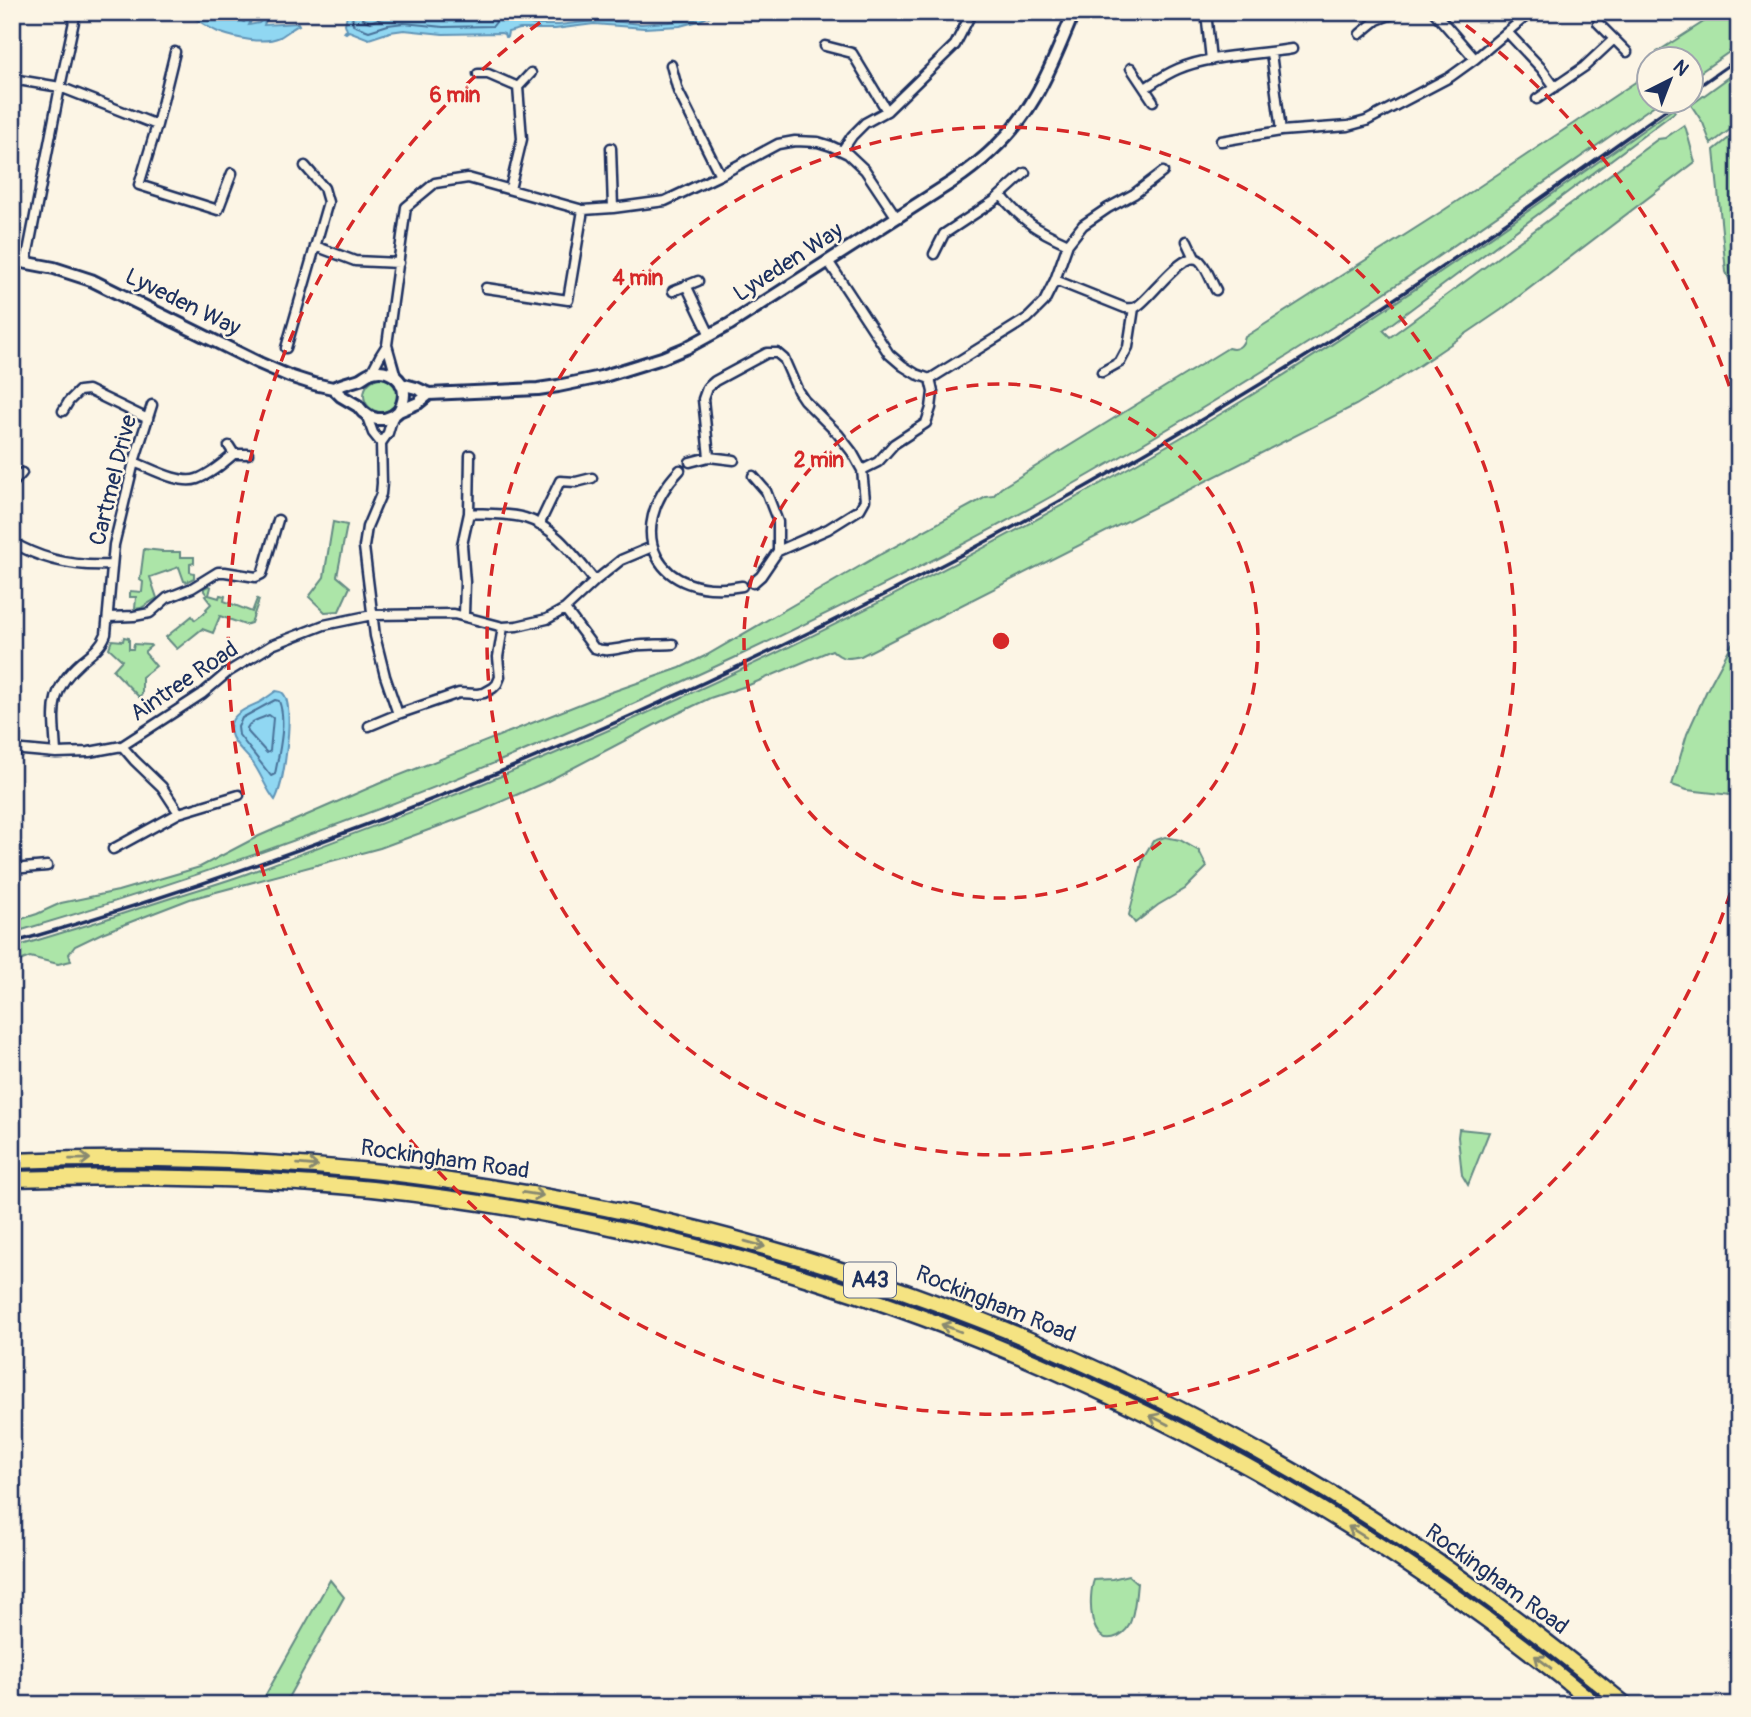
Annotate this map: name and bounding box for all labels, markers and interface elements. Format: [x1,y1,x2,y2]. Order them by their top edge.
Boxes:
north arrow [1636,46,1706,116]
text: N [1668,55,1694,81]
text: 6 min [430,82,481,109]
street label: Lyveden Way [728,216,848,308]
street label: Lyveden Way [120,262,246,343]
text: 4 min [613,265,664,292]
street label: Cartmel Drive [83,411,143,548]
text: 2 min [794,447,844,474]
centre of rings [989,629,1013,653]
street label: Aintree Road [125,634,243,728]
street label: Rockingham Road [359,1133,531,1185]
one-way arrow [69,1152,92,1165]
one-way arrow [296,1159,319,1172]
one-way arrow [521,1188,544,1201]
one-way arrow [744,1239,766,1252]
street label: Rockingham Road [912,1259,1080,1349]
road number: A43 [844,1262,896,1298]
one-way arrow [940,1321,962,1334]
one-way arrow [1149,1412,1170,1426]
street label: Rockingham Road [1420,1517,1574,1641]
one-way arrow [1348,1524,1367,1539]
one-way arrow [1534,1655,1553,1670]

